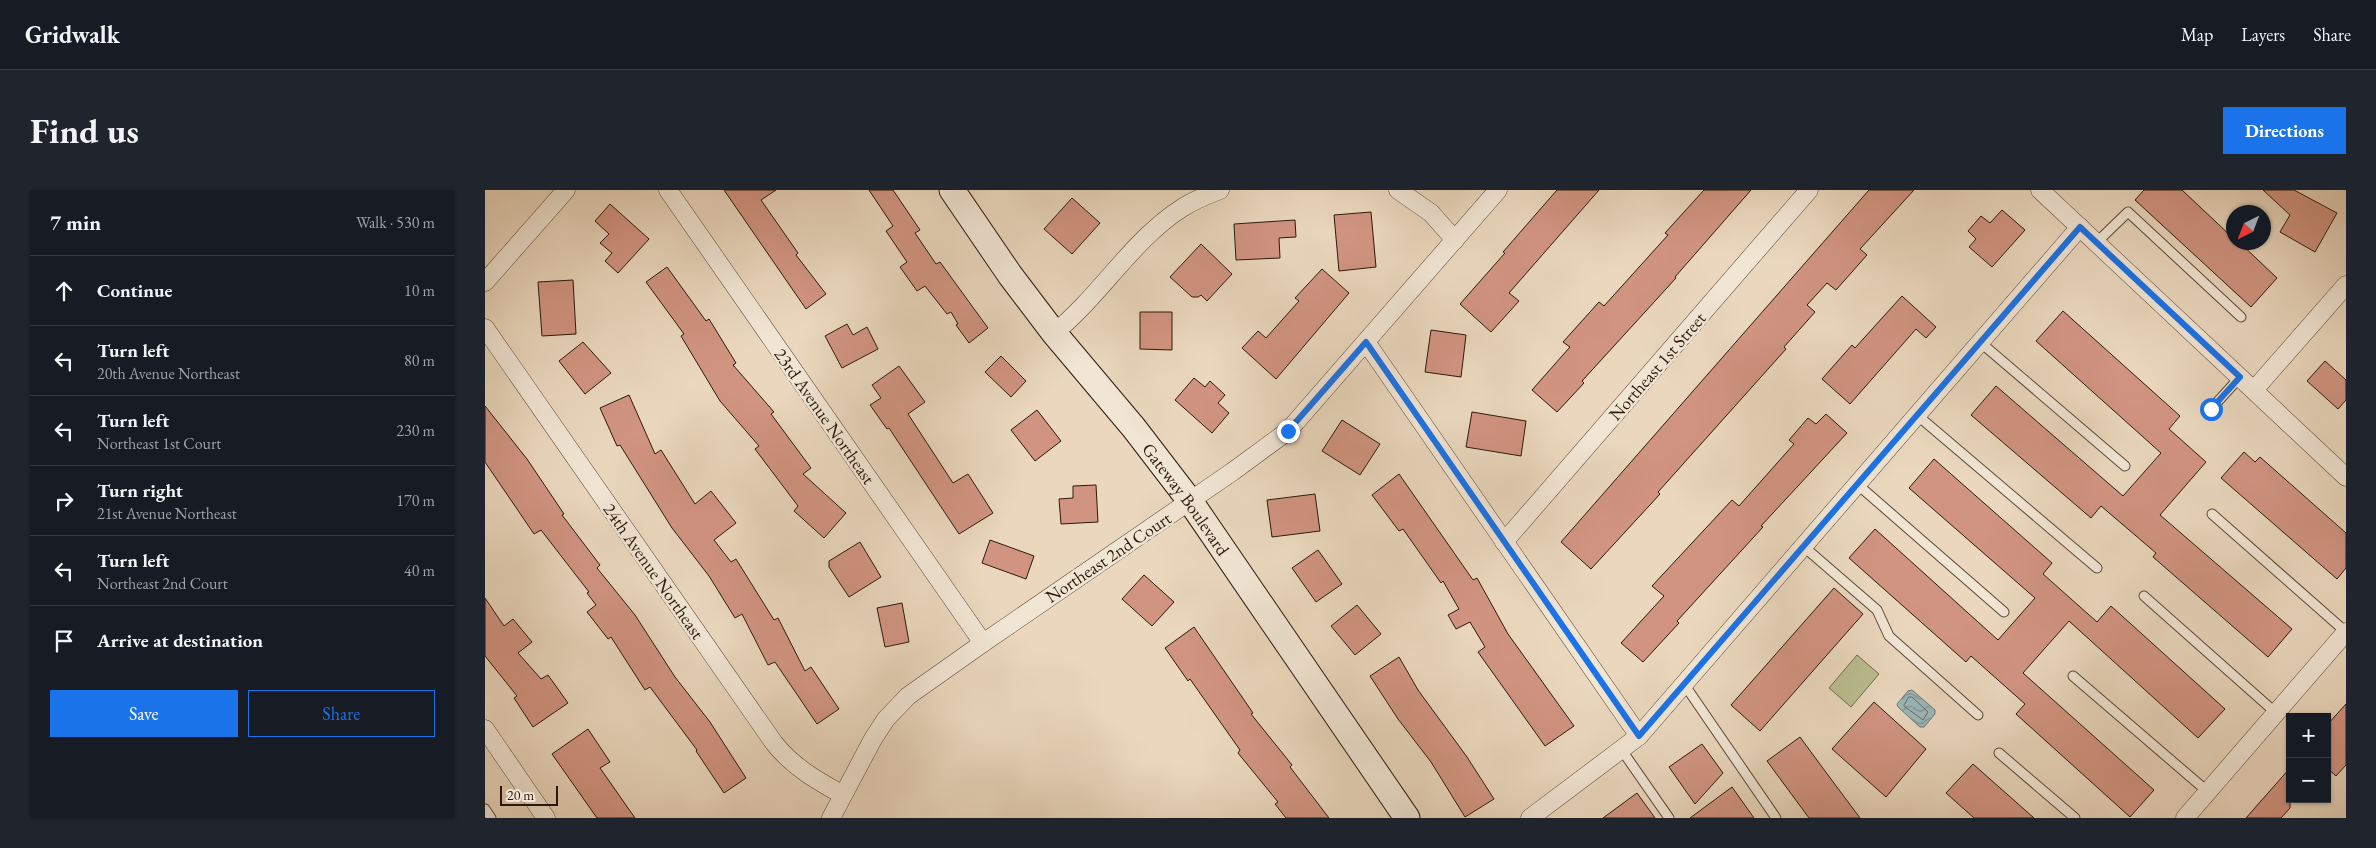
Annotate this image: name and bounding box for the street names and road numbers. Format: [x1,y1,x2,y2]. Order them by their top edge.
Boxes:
street label: Northeast 1st Street [1604,307,1711,425]
street label: 23rd Avenue Northeast [769,343,881,489]
street label: Gateway Boulevard [1138,438,1236,560]
street label: 24th Avenue Northeast [598,499,710,644]
street label: Northeast 2nd Court [1041,506,1176,608]

